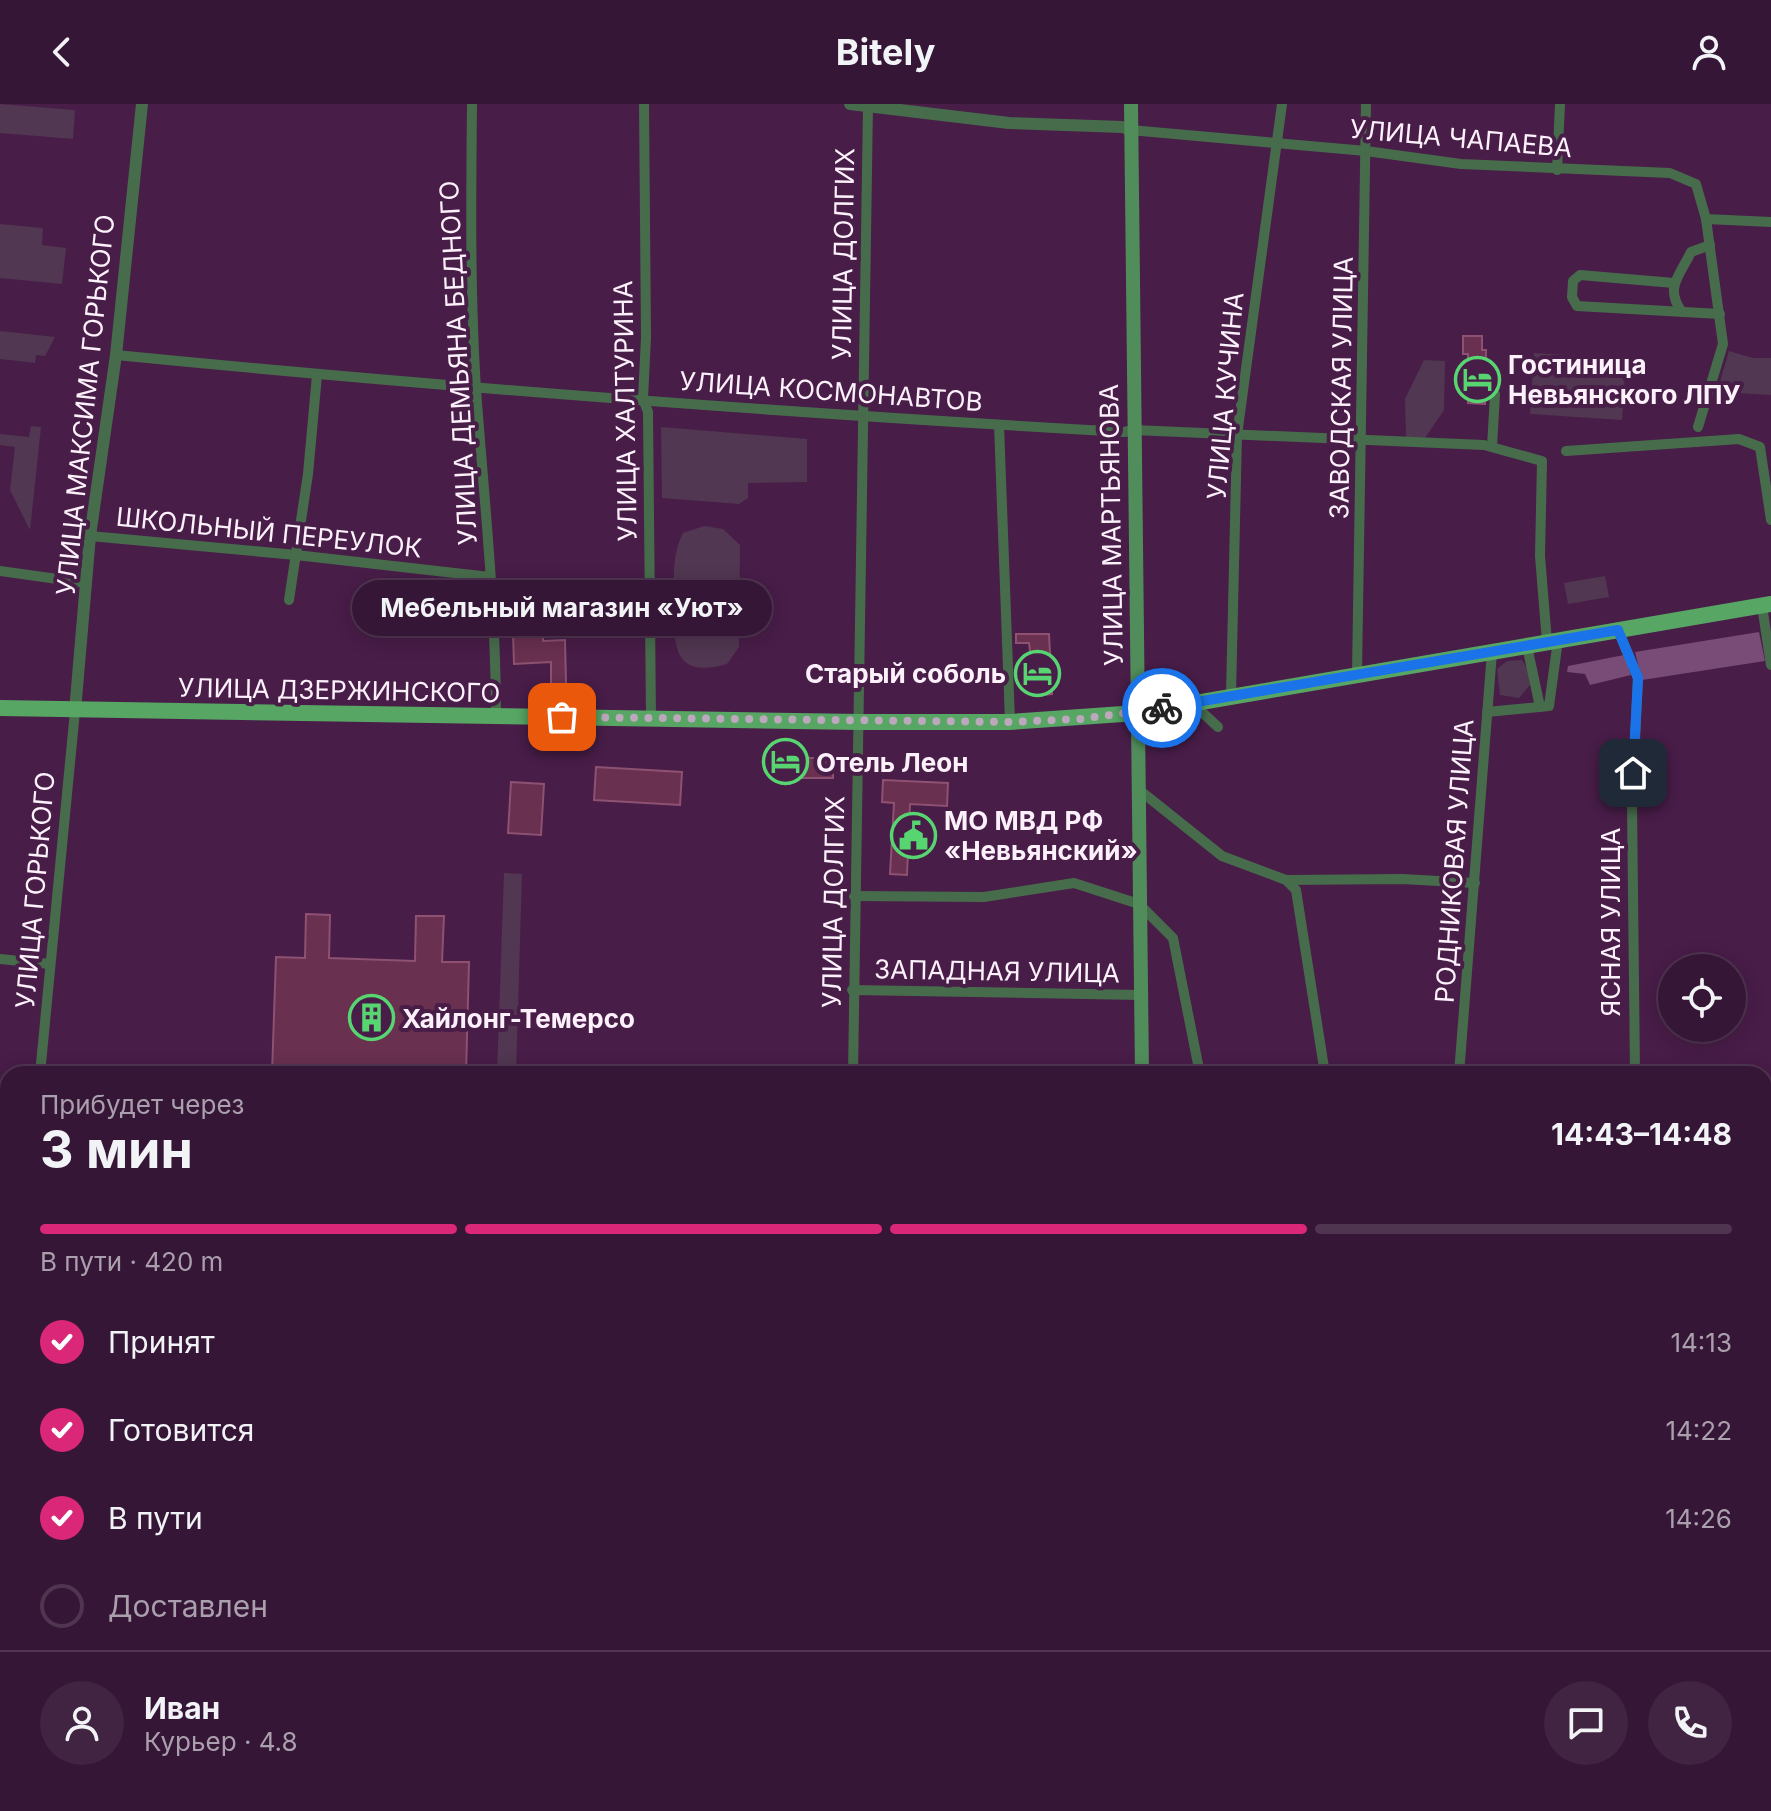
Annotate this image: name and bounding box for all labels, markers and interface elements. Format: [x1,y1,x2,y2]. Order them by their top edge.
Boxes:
icon: back [40,30,84,74]
text: Bitely [836,30,935,74]
icon: person [1687,30,1731,74]
street label: УЛИЦА ЧАПАЕВА [1348,113,1574,163]
street label: УЛИЦА ДОЛГИХ [826,148,860,360]
street label: УЛИЦА ДЕМЬЯНА БЕДНОГО [433,180,483,546]
street label: УЛИЦА МАКСИМА ГОРЬКОГО [50,213,120,597]
street label: ЗАВОДСКАЯ УЛИЦА [1323,256,1359,520]
street label: УЛИЦА ХАЛТУРИНА [607,280,643,542]
street label: УЛИЦА КУЧИНА [1200,291,1250,501]
place label: Гостиница Невьянского ЛПУ [1508,349,1740,410]
hotel icon: Гостиница Невьянского ЛПУ [1453,355,1501,403]
street label: УЛИЦА КОСМОНАВТОВ [678,365,984,417]
street label: УЛИЦА МАРТЬЯНОВА [1093,384,1129,666]
street label: ШКОЛЬНЫЙ ПЕРЕУЛОК [115,501,423,563]
callout: Мебельный магазин «Уют» [352,581,772,637]
text: Мебельный магазин «Уют» [380,592,744,623]
hotel icon: Старый соболь [1013,649,1061,697]
place label: Старый соболь [805,658,1006,689]
courier [1122,668,1202,748]
street label: УЛИЦА ДЗЕРЖИНСКОГО [178,672,500,708]
pin [528,683,596,751]
icon: bike [1140,686,1184,730]
icon: bag [540,695,584,739]
street label: РОДНИКОВАЯ УЛИЦА [1429,718,1479,1004]
hotel icon: Отель Леон [761,738,809,786]
pin [1599,739,1667,807]
place label: Отель Леон [816,747,968,778]
icon: home [1611,751,1655,795]
street label: УЛИЦА ГОРЬКОГО [9,770,61,1010]
street label: УЛИЦА ДОЛГИХ [816,796,850,1008]
place label: МО МВД РФ «Невьянский» [944,805,1138,866]
public building icon: МО МВД РФ «Невьянский» [889,811,937,859]
street label: ЯСНАЯ УЛИЦА [1595,827,1626,1017]
street label: ЗАПАДНАЯ УЛИЦА [874,953,1120,989]
map controls [1658,954,1746,1042]
button: locate [1658,954,1746,1042]
building icon: Хайлонг-Темерсо [347,994,395,1042]
place label: Хайлонг-Темерсо [402,1003,635,1034]
text: Прибудет через [40,1089,244,1120]
text: 14:43–14:48 [1551,1116,1732,1152]
text: 3 мин [40,1118,193,1181]
text: В пути · 420 m [40,1246,223,1277]
icon: check [40,1320,84,1364]
text: Принят [108,1324,215,1360]
text: 14:13 [1671,1327,1732,1358]
icon: check [40,1408,84,1452]
text: Готовится [108,1412,254,1448]
text: 14:22 [1665,1415,1732,1446]
icon: check [40,1496,84,1540]
text: В пути [108,1500,203,1536]
text: 14:26 [1665,1503,1732,1534]
text: Доставлен [108,1588,268,1624]
button: person [40,1681,124,1765]
button: chat [1544,1681,1628,1765]
button: phone [1648,1681,1732,1765]
text: Иван [144,1690,220,1726]
text: Курьер · 4.8 [144,1726,298,1757]

